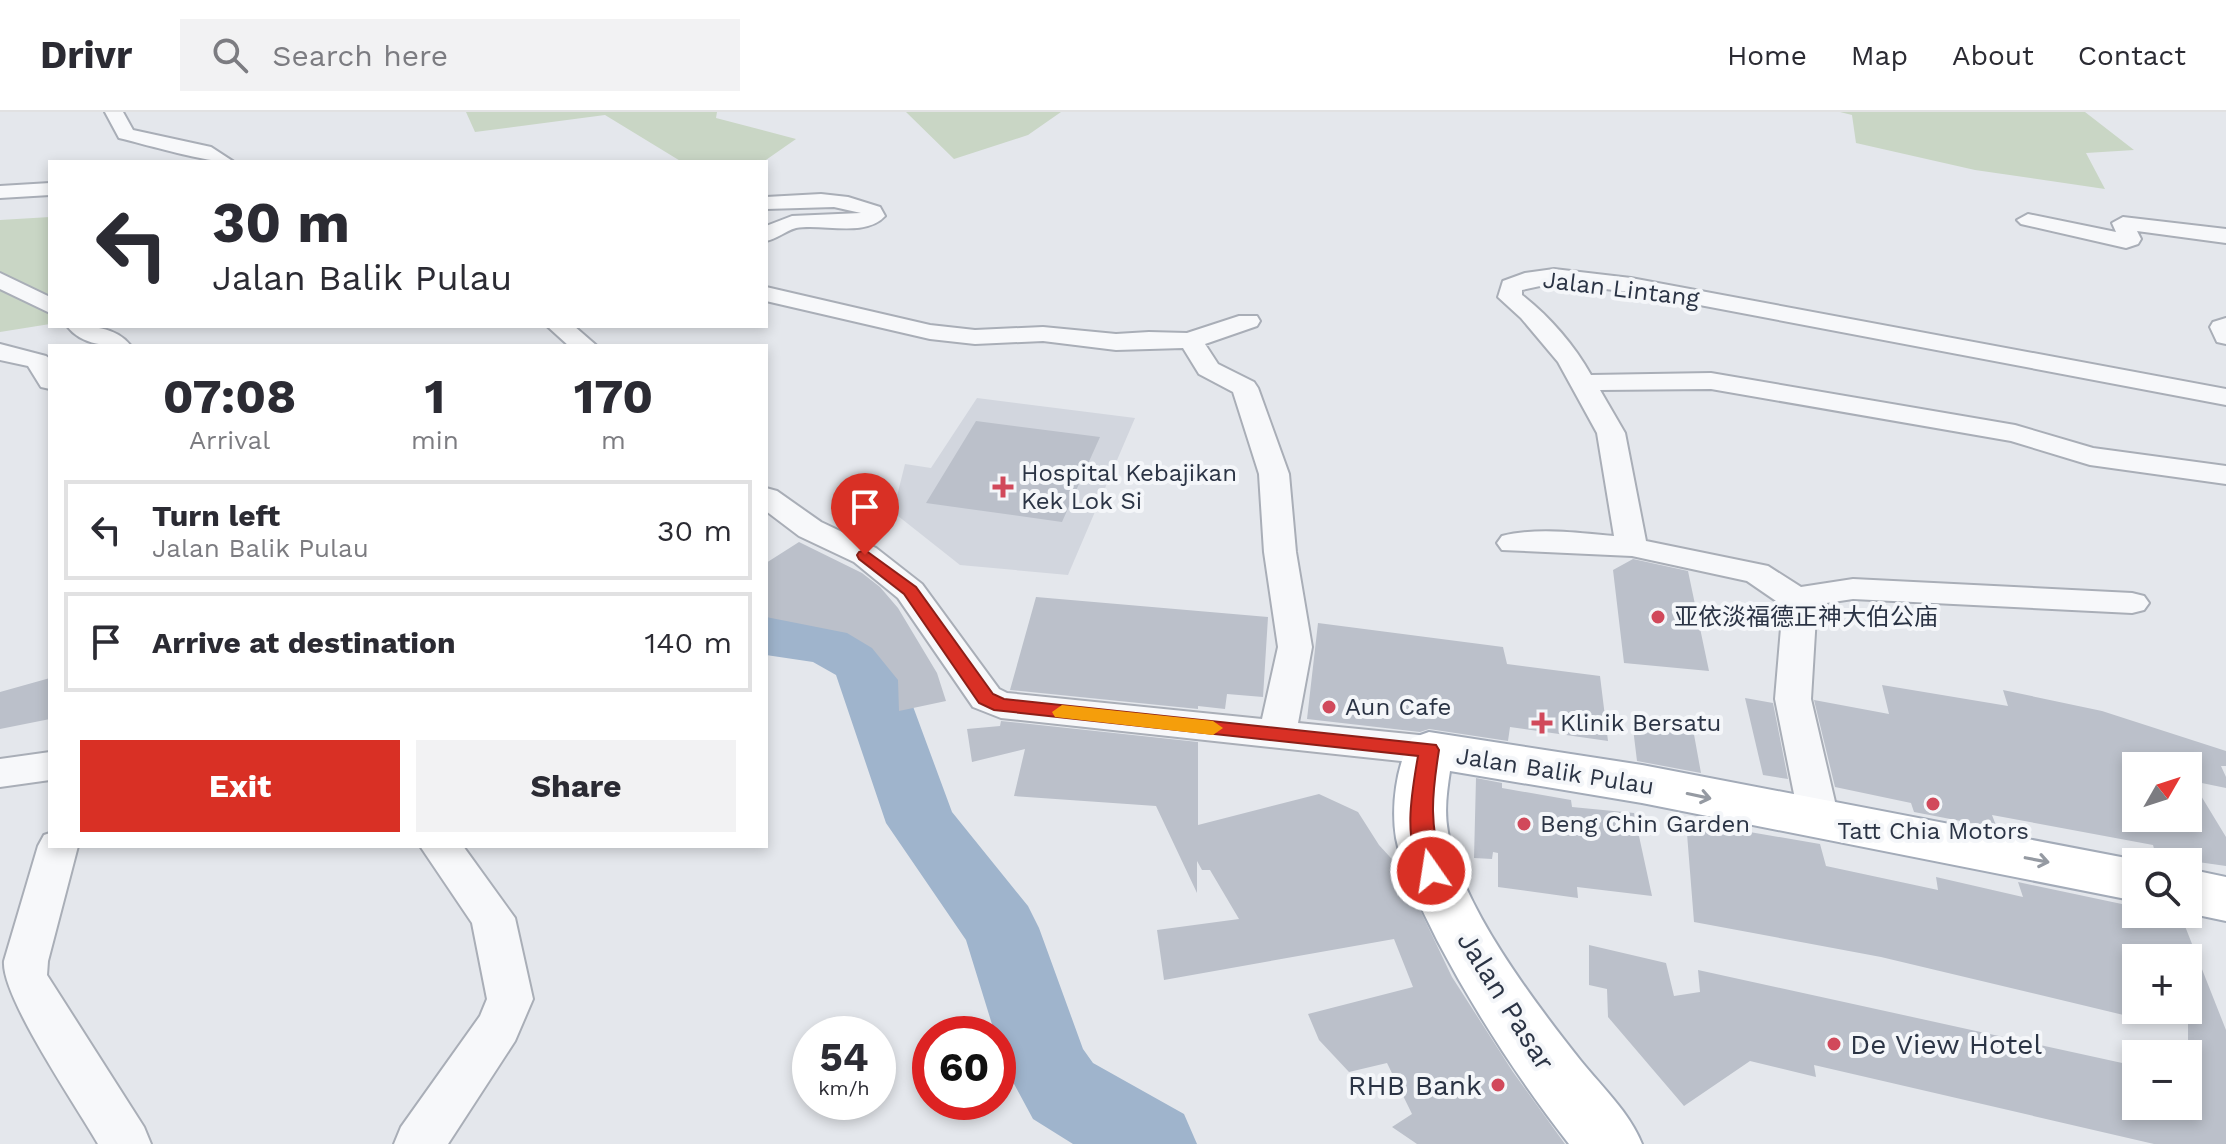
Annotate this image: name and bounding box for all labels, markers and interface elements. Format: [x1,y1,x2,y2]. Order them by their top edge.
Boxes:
search box [180,19,740,91]
text: Drivr [40,33,132,77]
icon: search [208,33,252,77]
text: Search here [272,38,448,73]
text: Home [1727,39,1807,72]
text: Map [1851,39,1908,72]
text: About [1952,39,2034,72]
text: Contact [2078,39,2186,72]
text: 30 m [212,190,350,256]
icon: left [80,192,184,296]
text: Jalan Balik Pulau [212,257,512,299]
street label: Jalan Lintang [1541,266,1701,313]
text: 07:08 [163,368,296,425]
text: 1 [425,368,445,425]
text: 170 [574,368,653,425]
text: Arrival [189,425,270,455]
text: min [411,425,459,455]
text: m [601,425,626,455]
place label: Hospital Kebajikan Kek Lok Si [1021,459,1237,515]
pin [831,473,899,555]
marker: Hospital Kebajikan Kek Lok Si [992,476,1014,498]
icon: arrive [843,485,887,529]
text: Turn left [152,498,280,533]
icon: left [84,508,128,552]
text: 30 m [657,513,732,548]
text: Jalan Balik Pulau [152,533,369,563]
place label: 亚依淡福德正神大伯公庙 [1674,603,1938,631]
marker: 亚依淡福德正神大伯公庙 [1649,608,1667,626]
icon: arrive [84,620,128,664]
text: Arrive at destination [152,625,456,660]
text: 140 m [644,625,732,660]
place label: Aun Cafe [1345,693,1451,721]
marker: Aun Cafe [1320,698,1338,716]
place label: Klinik Bersatu [1560,709,1721,737]
marker: Klinik Bersatu [1531,712,1553,734]
button: Exit [80,740,400,832]
button: Share [416,740,736,832]
street label: Jalan Balik Pulau [1454,742,1656,800]
north arrow [2122,752,2202,832]
map controls [2122,752,2202,1120]
one-way arrow [1686,789,1711,804]
marker: Tatt Chia Motors [1924,795,1942,813]
place label: Beng Chin Garden [1540,810,1750,838]
marker: Beng Chin Garden [1515,815,1533,833]
place label: Tatt Chia Motors [1837,817,2029,845]
position arrow [1389,829,1473,913]
button: search [2122,848,2202,928]
one-way arrow [2024,854,2049,869]
street label: Jalan Pasar [1450,925,1562,1077]
button: + [2122,944,2202,1024]
speed limit sign: 60 [912,1016,1016,1120]
place label: De View Hotel [1850,1028,2042,1061]
text: 54 [819,1034,869,1081]
marker: De View Hotel [1825,1035,1843,1053]
button: − [2122,1040,2202,1120]
place label: RHB Bank [1348,1069,1482,1102]
text: km/h [818,1076,870,1100]
marker: RHB Bank [1489,1076,1507,1094]

